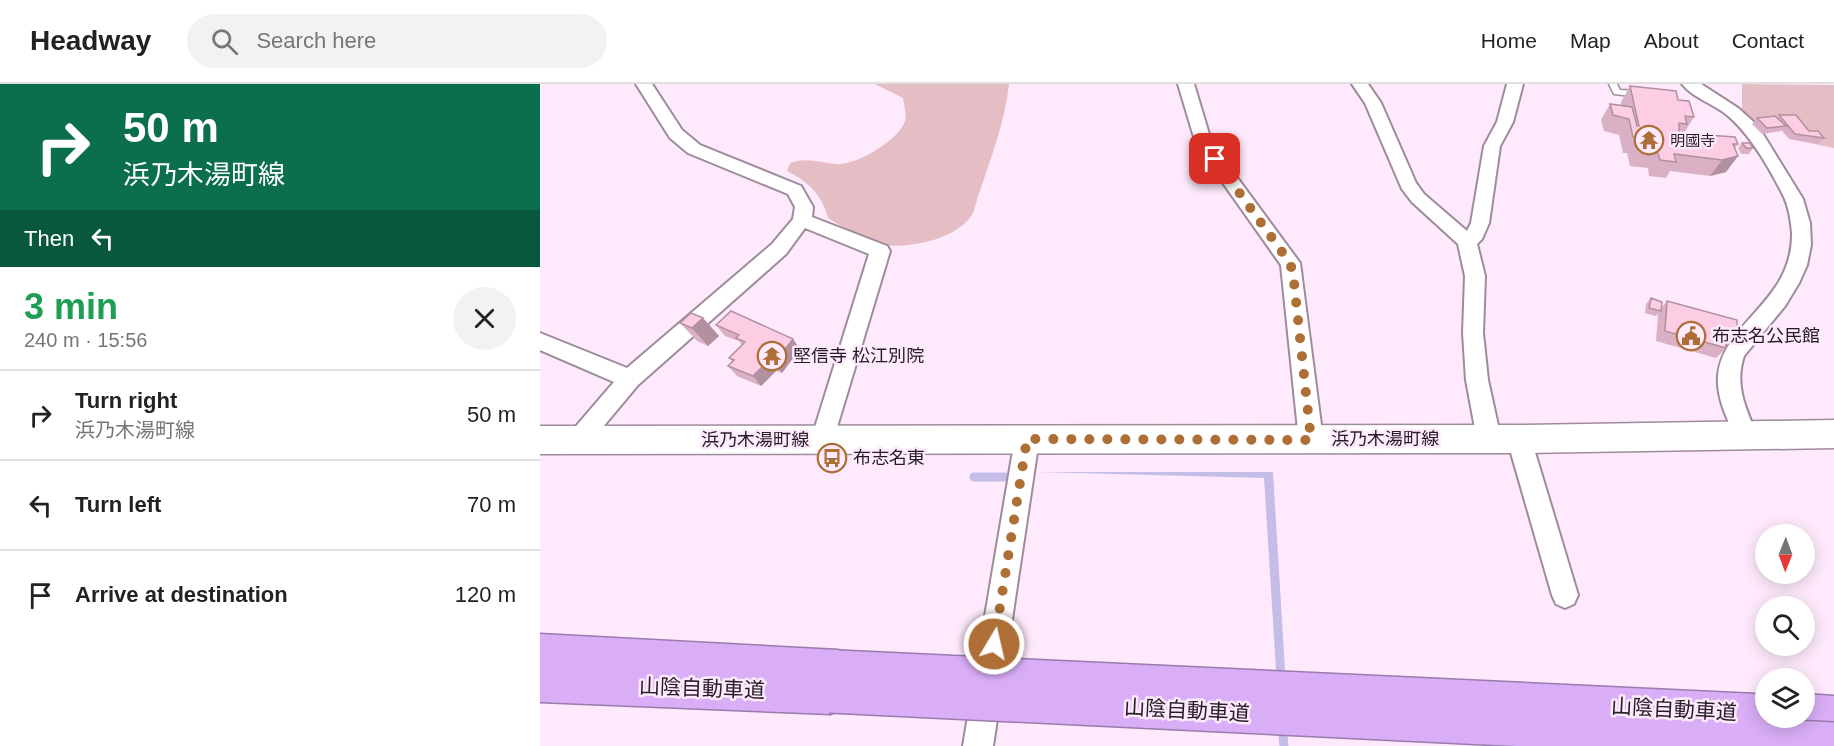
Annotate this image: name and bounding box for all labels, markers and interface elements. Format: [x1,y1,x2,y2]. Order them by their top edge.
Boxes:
search box [187,14,607,68]
text: Headway [30,25,151,56]
icon: search [208,25,241,58]
text: Search here [256,28,376,53]
text: Home [1481,29,1537,52]
text: Map [1570,29,1611,52]
text: About [1644,29,1699,52]
text: Contact [1732,29,1804,52]
text: 50 m [123,104,219,151]
icon: right [24,108,102,186]
temple icon: 明國寺 [1633,124,1665,156]
place label: 明國寺 [1670,132,1715,149]
pin [1189,133,1240,184]
icon: arrive [1198,142,1231,175]
text: 浜乃木湯町線 [123,160,285,190]
icon: left [86,222,119,255]
text: Then [24,226,74,251]
text: 3 min [24,286,118,327]
button: close [453,287,516,350]
public building icon: 布志名公民館 [1675,320,1707,352]
place label: 布志名公民館 [1712,326,1820,346]
text: 240 m · 15:56 [24,329,147,351]
temple icon: 堅信寺 松江別院 [756,340,788,372]
place label: 堅信寺 松江別院 [793,346,924,366]
text: Turn right [75,388,177,413]
icon: right [24,399,57,432]
text: 50 m [467,402,516,427]
text: 浜乃木湯町線 [75,419,195,441]
street label: 浜乃木湯町線 [1331,429,1439,449]
street label: 浜乃木湯町線 [701,430,809,450]
bus stop icon: 布志名東 [816,442,848,474]
place label: 布志名東 [853,448,925,468]
icon: left [24,489,57,522]
text: Turn left [75,492,161,517]
text: 70 m [467,492,516,517]
north arrow [1755,524,1815,584]
map controls [1755,524,1815,728]
icon: arrive [24,579,57,612]
text: Arrive at destination [75,582,288,607]
text: 120 m [455,582,516,607]
button: search [1755,596,1815,656]
position arrow [962,612,1026,676]
button: layers [1755,668,1815,728]
street label: 山陰自動車道 [639,674,765,702]
street label: 山陰自動車道 [1610,694,1738,724]
street label: 山陰自動車道 [1123,695,1251,725]

